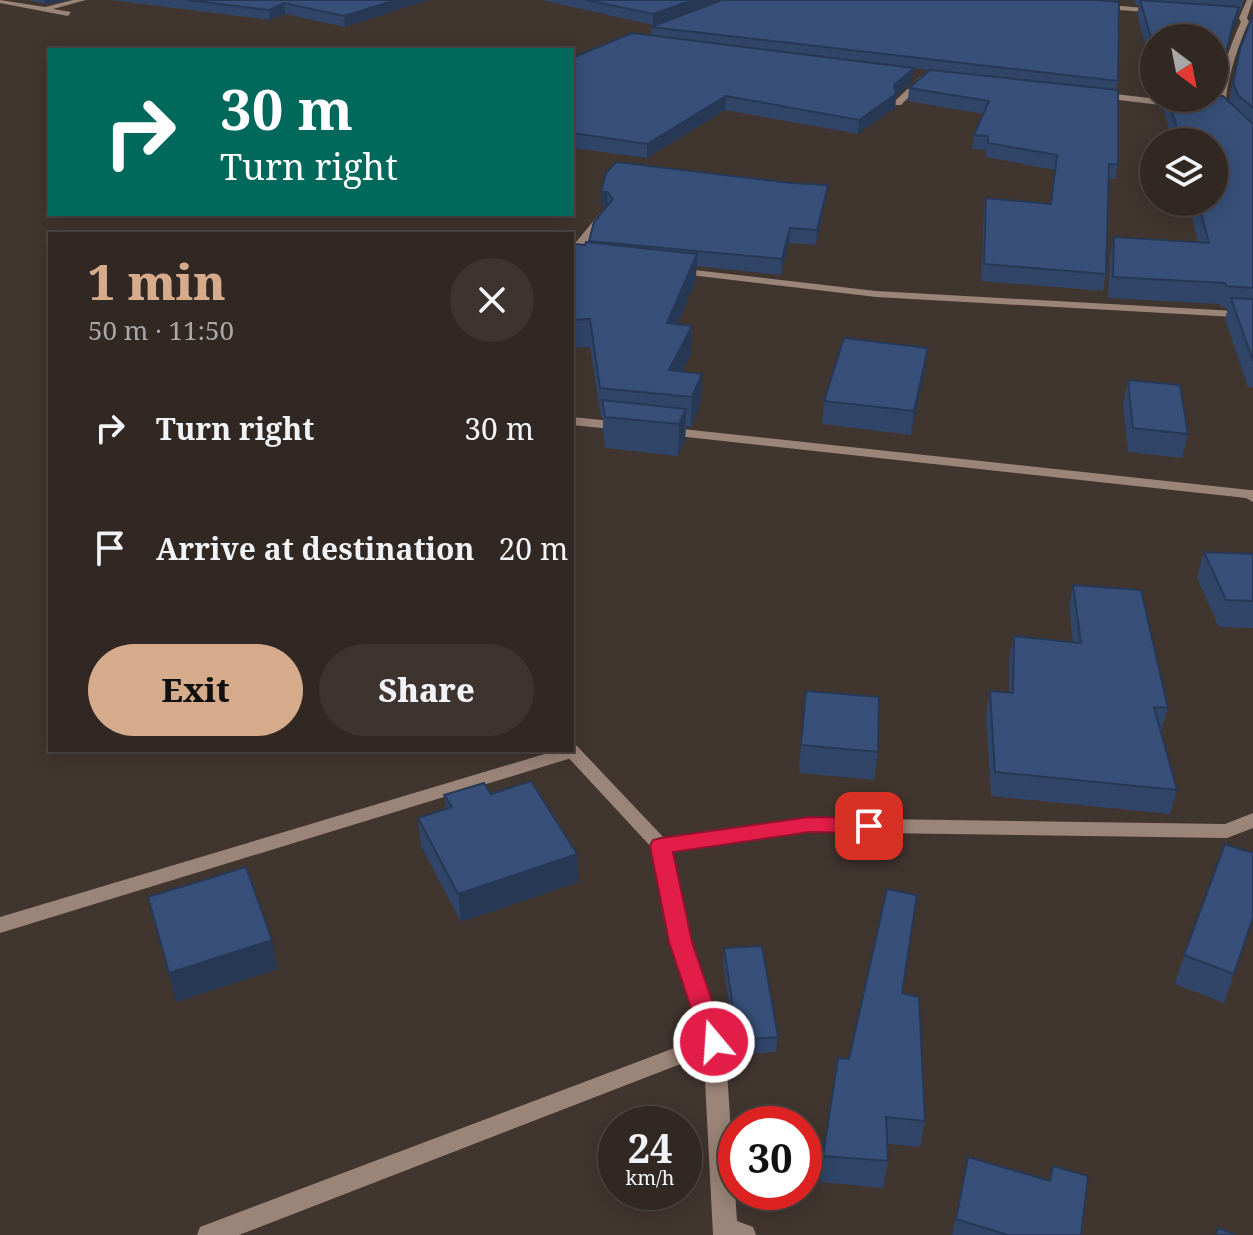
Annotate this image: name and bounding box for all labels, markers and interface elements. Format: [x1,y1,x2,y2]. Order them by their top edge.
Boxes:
north arrow [1140,24,1228,112]
map controls [1140,24,1228,216]
text: 30 m [220,70,353,146]
icon: right [88,80,192,184]
button: layers [1140,128,1228,216]
text: Turn right [220,142,398,191]
text: 1 min [88,249,226,314]
button: close [450,258,534,342]
text: 50 m · 11:50 [88,312,234,348]
icon: right [88,406,132,450]
text: Turn right [156,408,314,449]
text: 30 m [464,408,534,449]
icon: arrive [88,526,132,570]
text: Arrive at destination [156,528,475,569]
text: 20 m [499,528,568,569]
button: Exit [88,644,303,736]
button: Share [319,644,534,736]
pin [835,792,903,860]
icon: arrive [847,804,891,848]
position arrow [672,1000,756,1084]
speed limit sign: 30 [718,1106,822,1210]
text: 24 [627,1120,673,1175]
text: km/h [625,1164,675,1191]

